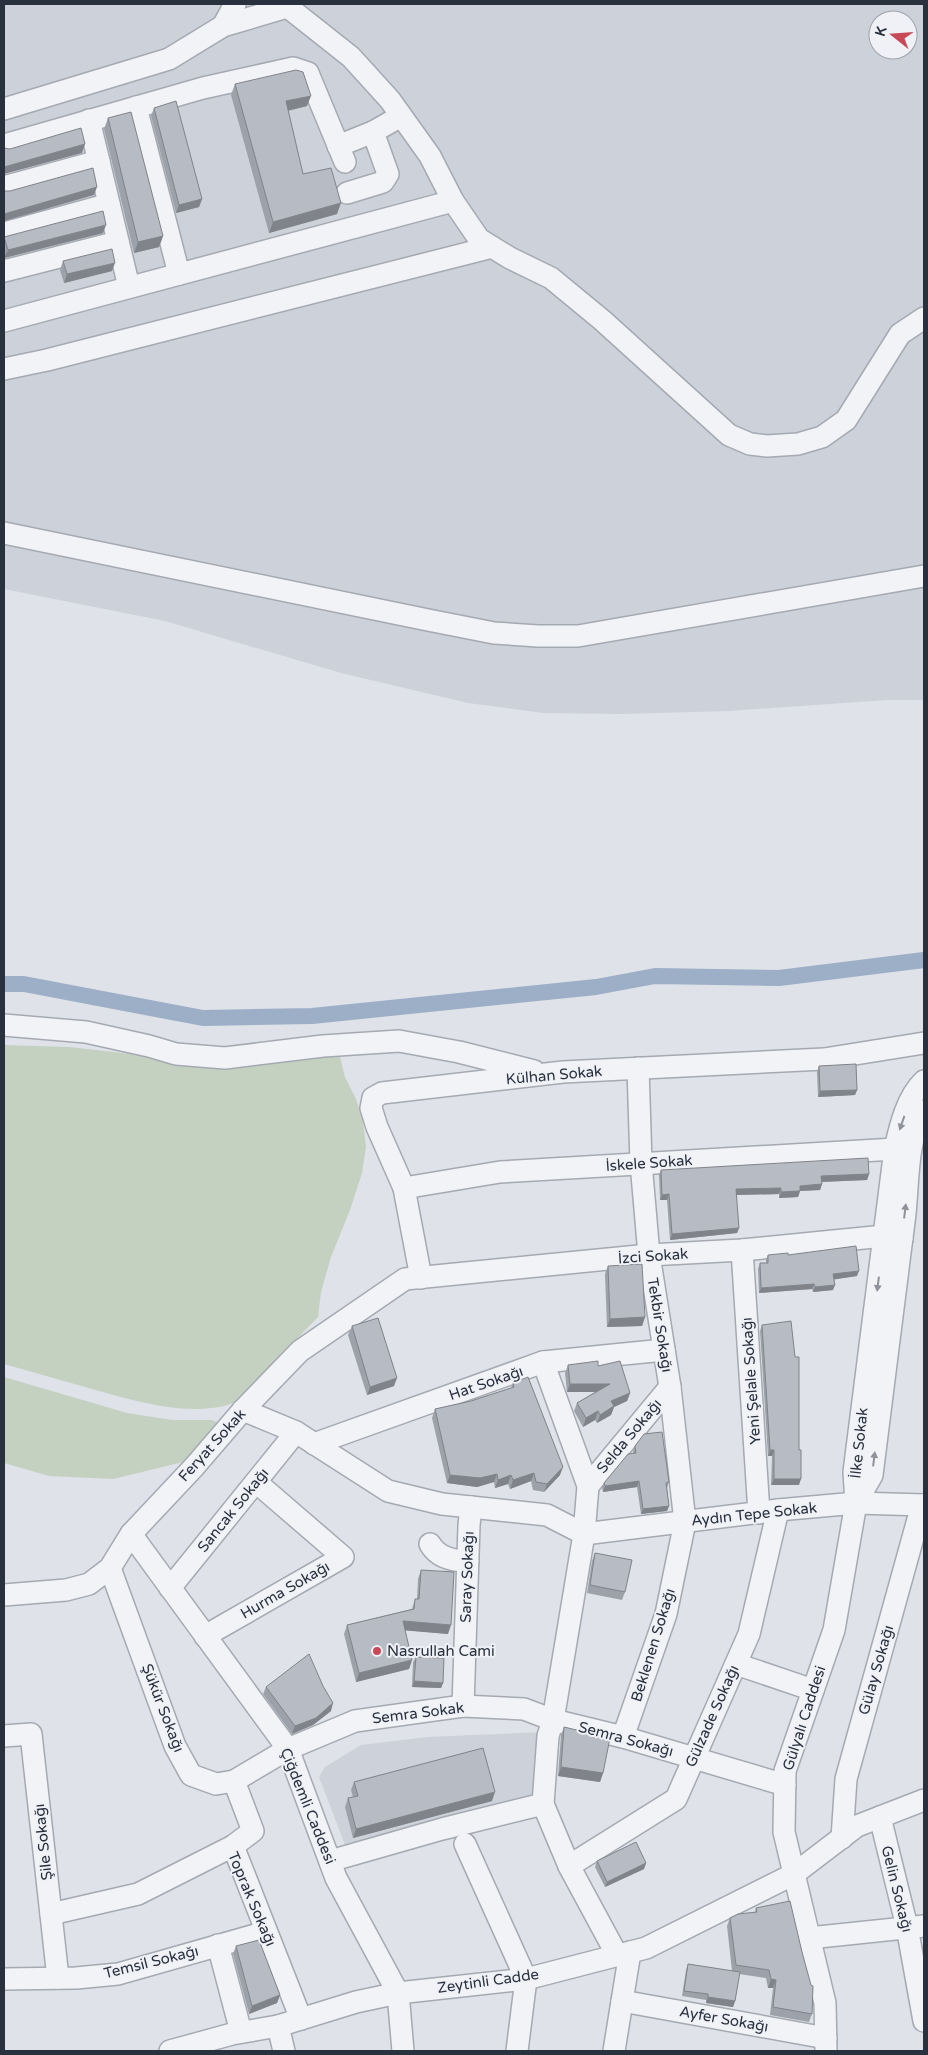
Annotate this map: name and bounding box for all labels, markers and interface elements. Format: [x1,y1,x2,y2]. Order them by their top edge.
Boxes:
north arrow [868,10,918,60]
text: K [872,24,891,38]
street label: Külhan Sokak [505,1062,603,1088]
one-way arrow [898,1116,905,1131]
street label: İskele Sokak [605,1151,693,1175]
one-way arrow [901,1203,909,1219]
street label: İzci Sokak [617,1245,689,1267]
street label: Tekbir Sokağı [644,1276,676,1374]
one-way arrow [874,1276,882,1292]
street label: Yeni Şelale Sokağı [738,1317,764,1445]
street label: Hat Sokağı [447,1362,525,1404]
street label: Selda Sokağı [593,1395,665,1477]
street label: Feryat Sokak [175,1405,249,1485]
street label: İlke Sokak [846,1407,872,1479]
one-way arrow [870,1451,878,1467]
street label: Sancak Sokağı [193,1464,273,1556]
street label: Aydın Tepe Sokak [690,1498,818,1530]
street label: Saray Sokağı [456,1531,478,1623]
street label: Hurma Sokağı [237,1557,333,1623]
street label: Beklenen Sokağı [627,1586,679,1704]
street label: Gülay Sokağı [855,1623,897,1717]
place label: Nasrullah Cami [387,1642,495,1660]
marker: Nasrullah Cami [371,1645,383,1657]
street label: Şükür Sokağı [138,1661,188,1755]
street label: Gülzade Sokağı [681,1662,743,1770]
street label: Gülyalı Caddesi [779,1663,829,1773]
street label: Semra Sokak [371,1698,465,1728]
street label: Semra Sokağı [577,1718,675,1760]
street label: Çiğdemli Caddesi [276,1745,340,1867]
street label: Şile Sokağı [30,1803,56,1881]
street label: Gelin Sokağı [878,1844,916,1934]
street label: Toprak Sokağı [224,1849,280,1949]
street label: Temsil Sokağı [102,1942,200,1982]
street label: Zeytinli Cadde [436,1965,540,1997]
street label: Ayfer Sokağı [678,2002,770,2036]

